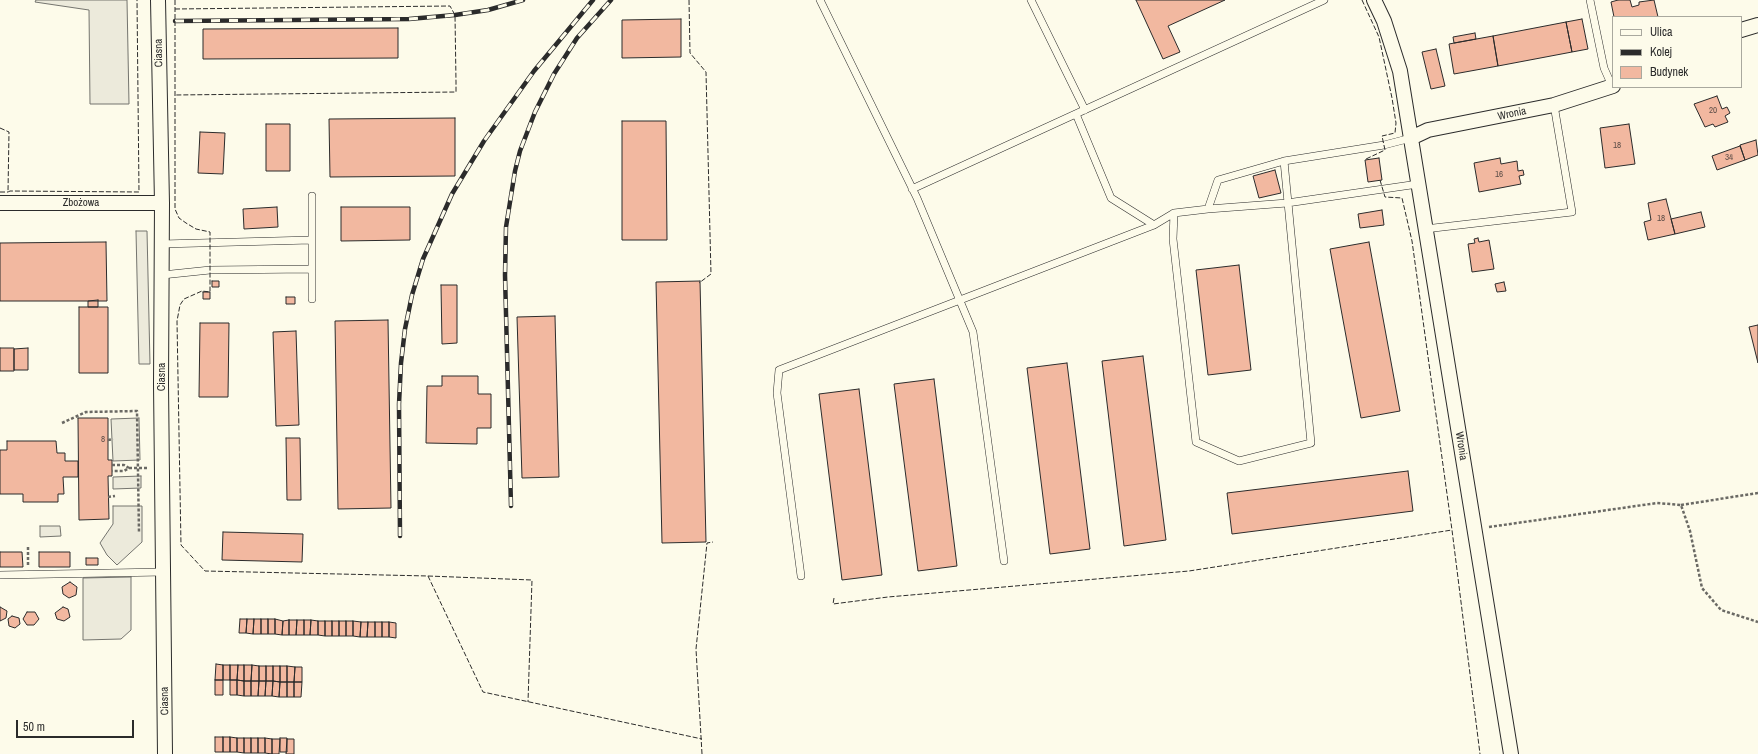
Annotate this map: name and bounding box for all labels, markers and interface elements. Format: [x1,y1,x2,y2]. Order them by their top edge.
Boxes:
legend [1612,16,1742,88]
text: Ulica [1650,24,1672,40]
street label: Ciasna [152,39,166,67]
text: Kolej [1650,44,1672,60]
text: Budynek [1650,64,1688,80]
street label: Wronia [1496,105,1528,123]
house number: 20 [1709,106,1717,116]
house number: 18 [1613,141,1621,151]
house number: 34 [1725,153,1733,163]
house number: 16 [1495,170,1503,180]
street label: Zbożowa [63,196,99,210]
house number: 18 [1657,214,1665,224]
street label: Ciasna [155,363,169,391]
street label: Wronia [1452,431,1470,461]
house number: 8 [101,435,105,445]
street label: Ciasna [158,687,172,715]
scale bar [18,712,136,738]
text: 50 m [23,719,45,735]

